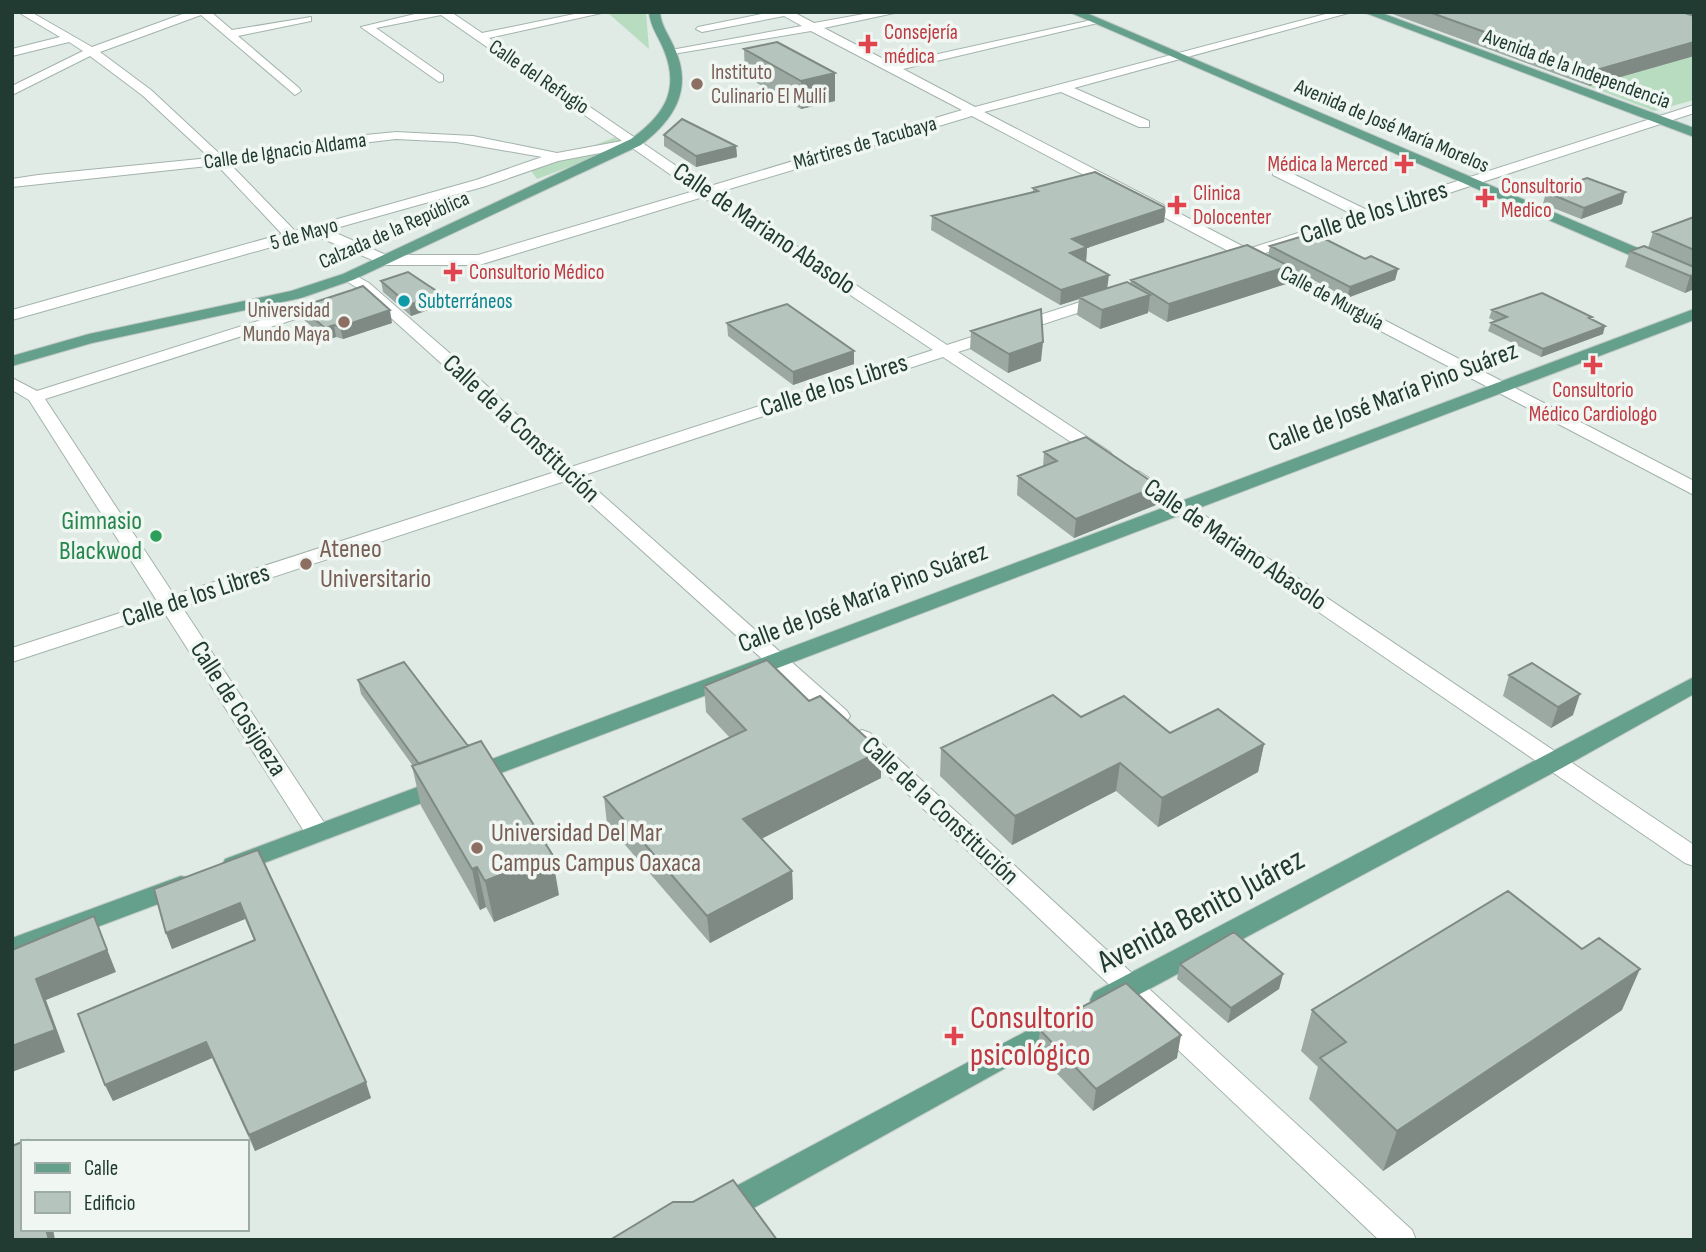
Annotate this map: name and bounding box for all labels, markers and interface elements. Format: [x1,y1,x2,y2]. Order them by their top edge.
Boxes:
place label: Consejería médica [884,20,958,69]
street label: Avenida de la Independencia [1479,23,1674,114]
street label: Calle del Refugio [484,34,594,120]
marker: Consejería médica [858,34,878,54]
place label: Instituto Culinario El Mulli [711,60,827,109]
street label: Avenida de José María Morelos [1290,73,1493,178]
marker: Instituto Culinario El Mulli [689,76,705,92]
street label: Mártires de Tacubaya [791,111,939,175]
street label: Calle de Ignacio Aldama [202,127,368,175]
place label: Médica la Merced [1267,152,1388,177]
marker: Médica la Merced [1394,154,1414,174]
street label: Calle de Mariano Abasolo [667,156,861,302]
place label: Consultorio Medico [1501,174,1583,223]
street label: Calle de los Libres [1296,175,1452,251]
place label: Clinica Dolocenter [1193,181,1271,230]
street label: Calzada de la República [315,186,473,274]
marker: Consultorio Medico [1475,188,1495,208]
marker: Clinica Dolocenter [1167,195,1187,215]
street label: 5 de Mayo [267,212,341,256]
place label: Consultorio Médico [469,260,604,285]
street label: Calle de Murguía [1276,260,1388,336]
marker: Consultorio Médico [443,262,463,282]
place label: Subterráneos [418,289,513,314]
marker: Subterráneos [396,293,412,309]
place label: Universidad Mundo Maya [243,298,330,347]
marker: Universidad Mundo Maya [336,314,352,330]
street label: Calle de José María Pino Suárez [1264,335,1522,459]
street label: Calle de la Constitución [436,348,606,510]
street label: Calle de los Libres [756,348,912,424]
marker: Consultorio Médico Cardiologo [1583,355,1603,375]
place label: Consultorio Médico Cardiologo [1529,378,1657,427]
street label: Calle de Mariano Abasolo [1138,472,1332,618]
place label: Gimnasio Blackwod [59,506,142,567]
marker: Gimnasio Blackwod [148,528,164,544]
place label: Ateneo Universitario [319,534,431,595]
street label: Calle de José María Pino Suárez [734,536,992,660]
marker: Ateneo Universitario [298,556,314,572]
street label: Calle de los Libres [118,558,274,634]
street label: Calle de Cosijoeza [183,636,293,782]
street label: Calle de la Constitución [855,730,1025,892]
place label: Universidad Del Mar Campus Campus Oaxaca [491,818,701,879]
marker: Universidad Del Mar Campus Campus Oaxaca [469,840,485,856]
street label: Avenida Benito Juárez [1090,840,1311,982]
place label: Consultorio psicológico [970,999,1094,1075]
marker: Consultorio psicológico [944,1026,964,1046]
legend [21,1140,248,1231]
text: Calle [84,1156,118,1181]
text: Edificio [84,1191,135,1216]

